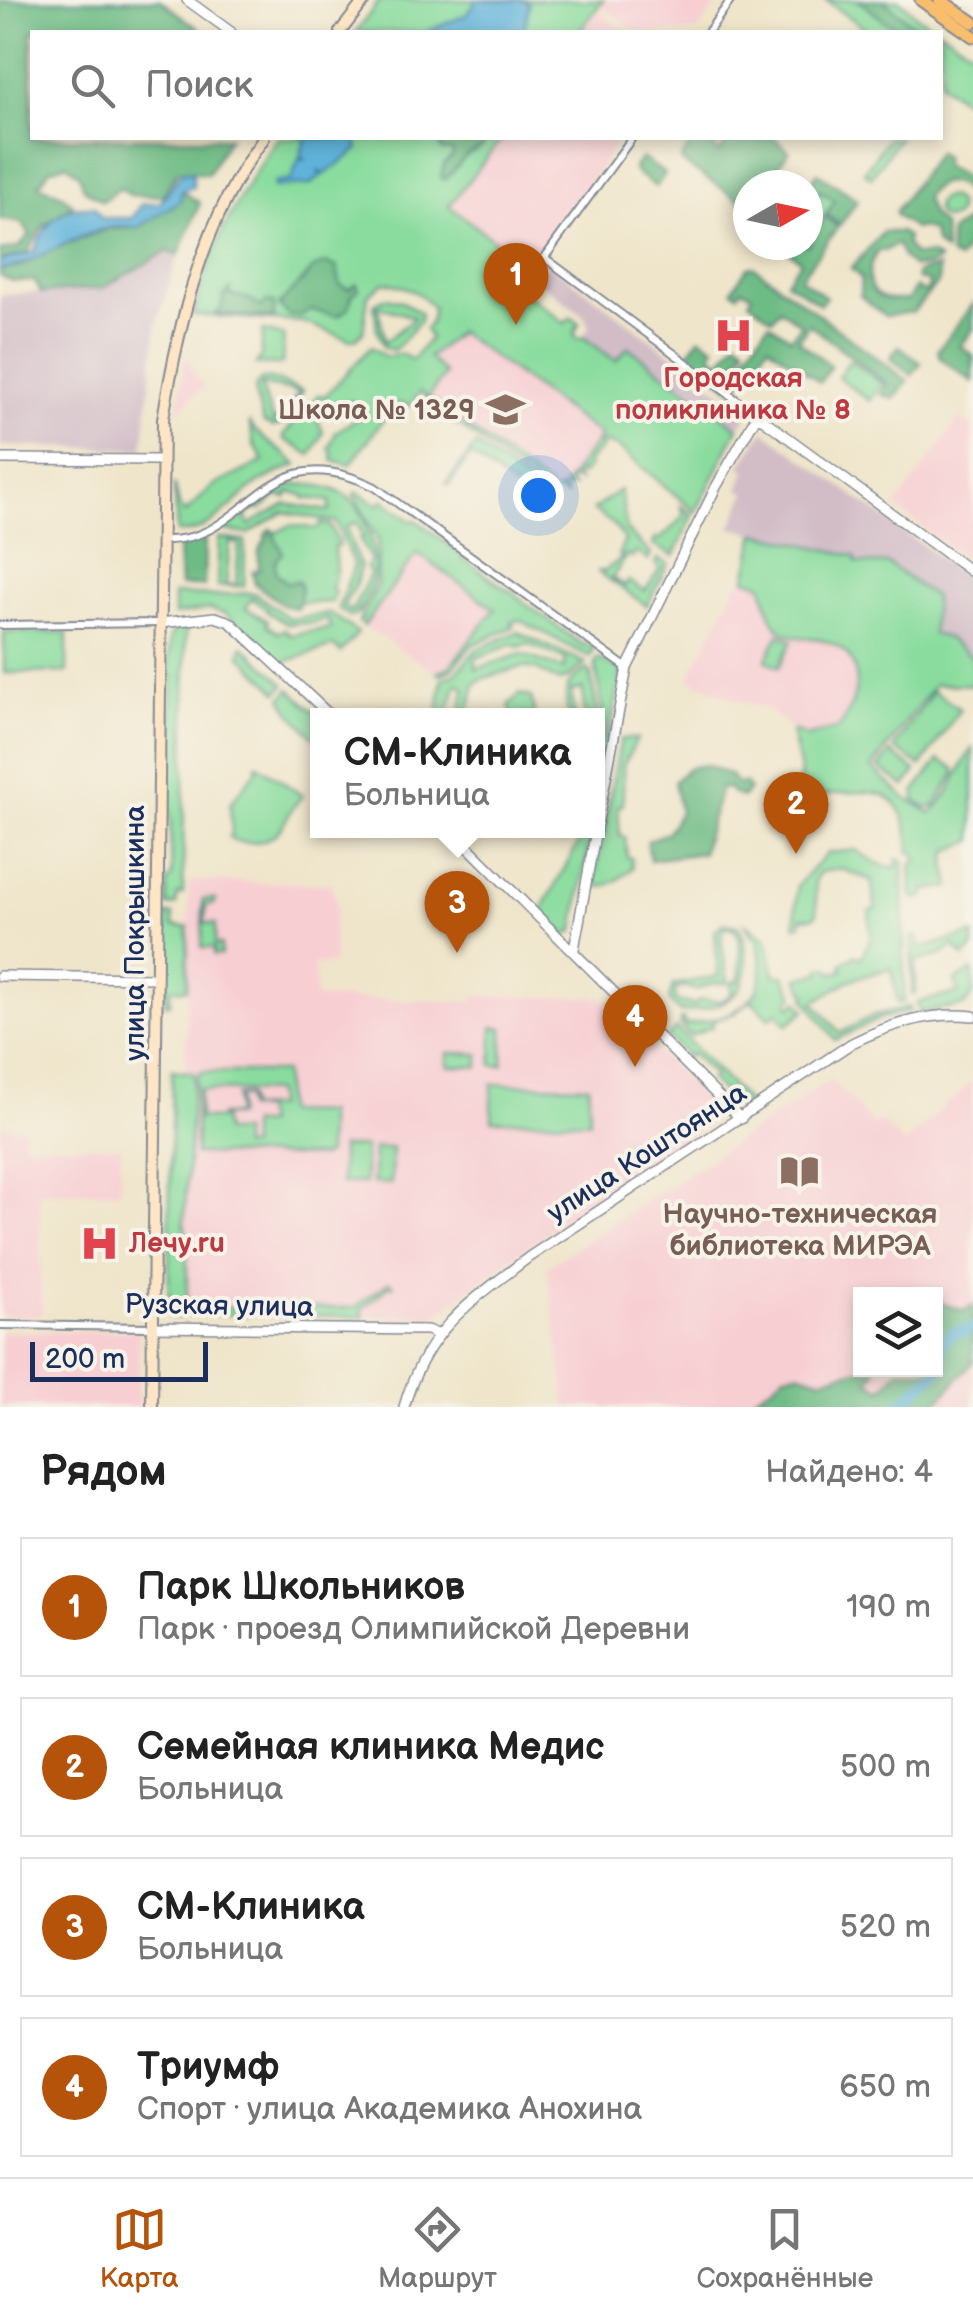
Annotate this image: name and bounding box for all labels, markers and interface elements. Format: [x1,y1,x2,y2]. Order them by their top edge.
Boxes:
search box [30,30,943,140]
icon: search [65,58,120,113]
text: Поиск [145,63,253,108]
north arrow [733,170,823,260]
pin: 1 [484,242,548,325]
hospital icon: Городская поликлиника № 8 [712,315,754,357]
place label: Городская поликлиника № 8 [615,362,851,427]
school or university icon: Школа № 1329 [484,389,526,431]
place label: Школа № 1329 [278,394,475,427]
your location [513,470,564,521]
popup [310,708,605,838]
text: СМ-Клиника [344,731,571,776]
pin: 2 [764,772,828,854]
text: Больница [344,776,490,815]
street label: улица Покрышкина [119,805,152,1061]
pin: 3 [424,870,490,953]
pin: 4 [602,984,668,1067]
street label: улица Коштоянца [541,1076,753,1230]
library icon: Научно-техническая библиотека МИРЭА [779,1151,821,1193]
place label: Научно-техническая библиотека МИРЭА [662,1198,938,1263]
hospital icon: Лечу.ru [78,1222,120,1264]
place label: Лечу.ru [128,1227,225,1260]
map controls [853,1287,943,1377]
button: layers [853,1287,943,1377]
street label: Рузская улица [124,1288,314,1324]
scale bar [30,1337,208,1382]
text: 200 m [45,1343,125,1376]
text: Рядом [40,1447,167,1498]
text: Найдено: 4 [765,1453,933,1492]
text: Парк Школьников [137,1565,465,1610]
text: 1 [68,1588,81,1627]
text: 190 m [846,1588,931,1627]
text: Парк · проезд Олимпийской Деревни [137,1610,690,1649]
text: Семейная клиника Медис [137,1725,605,1770]
text: 2 [65,1748,84,1787]
text: 500 m [840,1748,931,1787]
text: Больница [137,1770,283,1809]
text: СМ-Клиника [137,1885,365,1930]
text: 3 [65,1908,84,1947]
text: 520 m [840,1908,931,1947]
text: Больница [137,1930,283,1969]
text: Триумф [137,2045,280,2090]
text: 4 [65,2068,84,2107]
text: 650 m [839,2068,931,2107]
text: Спорт · улица Академика Анохина [137,2090,642,2129]
tab: Карта [100,2202,179,2295]
tab: Маршрут [378,2202,497,2295]
tab: Сохранённые [696,2202,873,2295]

